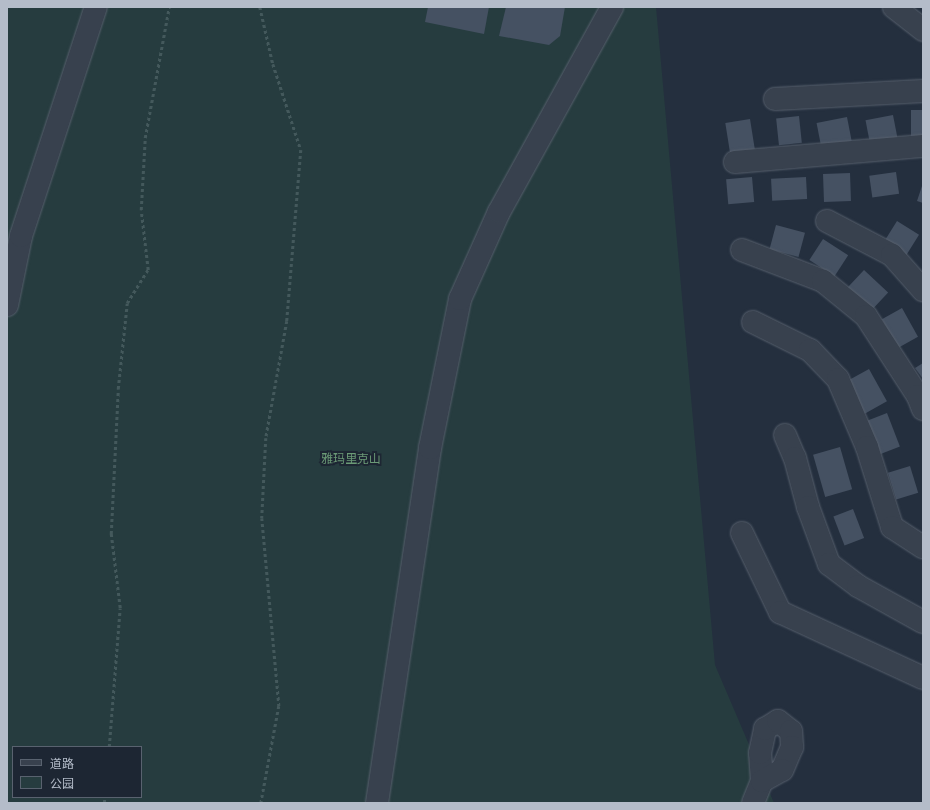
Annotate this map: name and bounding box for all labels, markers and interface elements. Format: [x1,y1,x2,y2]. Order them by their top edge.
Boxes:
park label: 雅玛里克山 [321,452,381,466]
legend [12,746,142,798]
text: 道路 [50,757,74,770]
text: 公园 [50,777,74,790]

